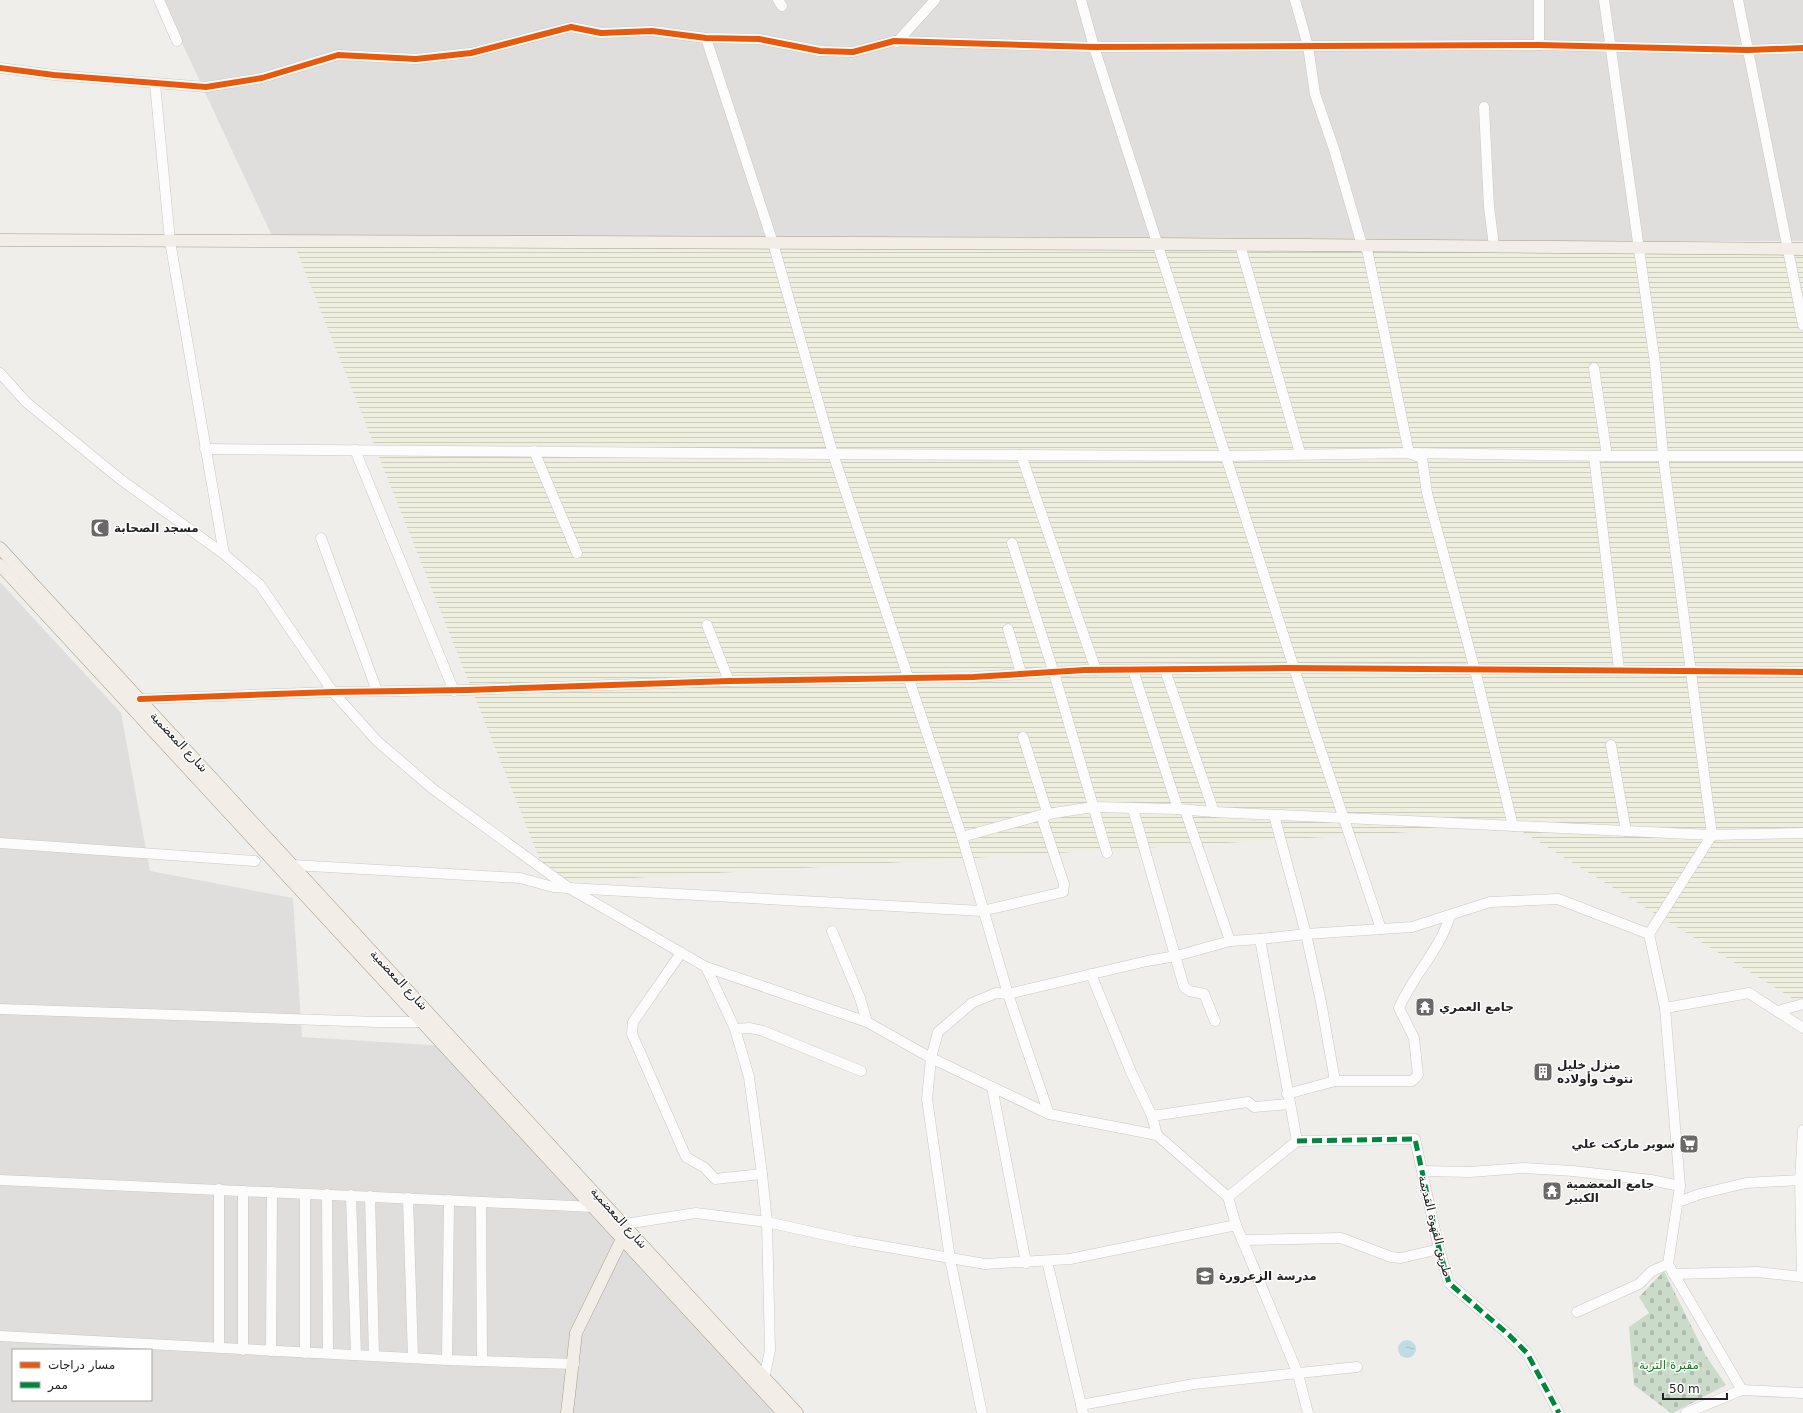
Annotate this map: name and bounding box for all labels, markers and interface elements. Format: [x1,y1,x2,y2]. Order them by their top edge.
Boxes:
mosque icon: مسجد الصحابة [89,517,111,539]
place label: مسجد الصحابة [114,521,199,535]
street label: شارع المعضمية [147,709,211,776]
street label: شارع المعضمية [367,947,431,1014]
temple icon: جامع العمري [1414,996,1436,1018]
place label: جامع العمري [1439,1000,1514,1014]
place label: منزل خليل نتوف وأولاده [1557,1058,1633,1087]
building icon: منزل خليل نتوف وأولاده [1532,1061,1554,1083]
supermarket icon: سوبر ماركت علي [1678,1133,1700,1155]
place label: سوبر ماركت علي [1572,1137,1675,1152]
street label: طريق القهوة القديمة [1415,1174,1454,1279]
place label: جامع المعضمية الكبير [1565,1177,1654,1205]
temple icon: جامع المعضمية الكبير [1541,1180,1563,1202]
street label: شارع المعضمية [587,1184,650,1252]
school or university icon: مدرسة الزعرورة [1194,1265,1216,1287]
place label: مدرسة الزعرورة [1219,1269,1317,1284]
legend [12,1349,152,1401]
text: مسار دراجات [48,1358,115,1373]
park label: مقبرة التربة [1639,1358,1699,1373]
scale bar [1663,1375,1727,1401]
text: ممر [47,1378,68,1393]
text: 50 m [1669,1382,1700,1396]

